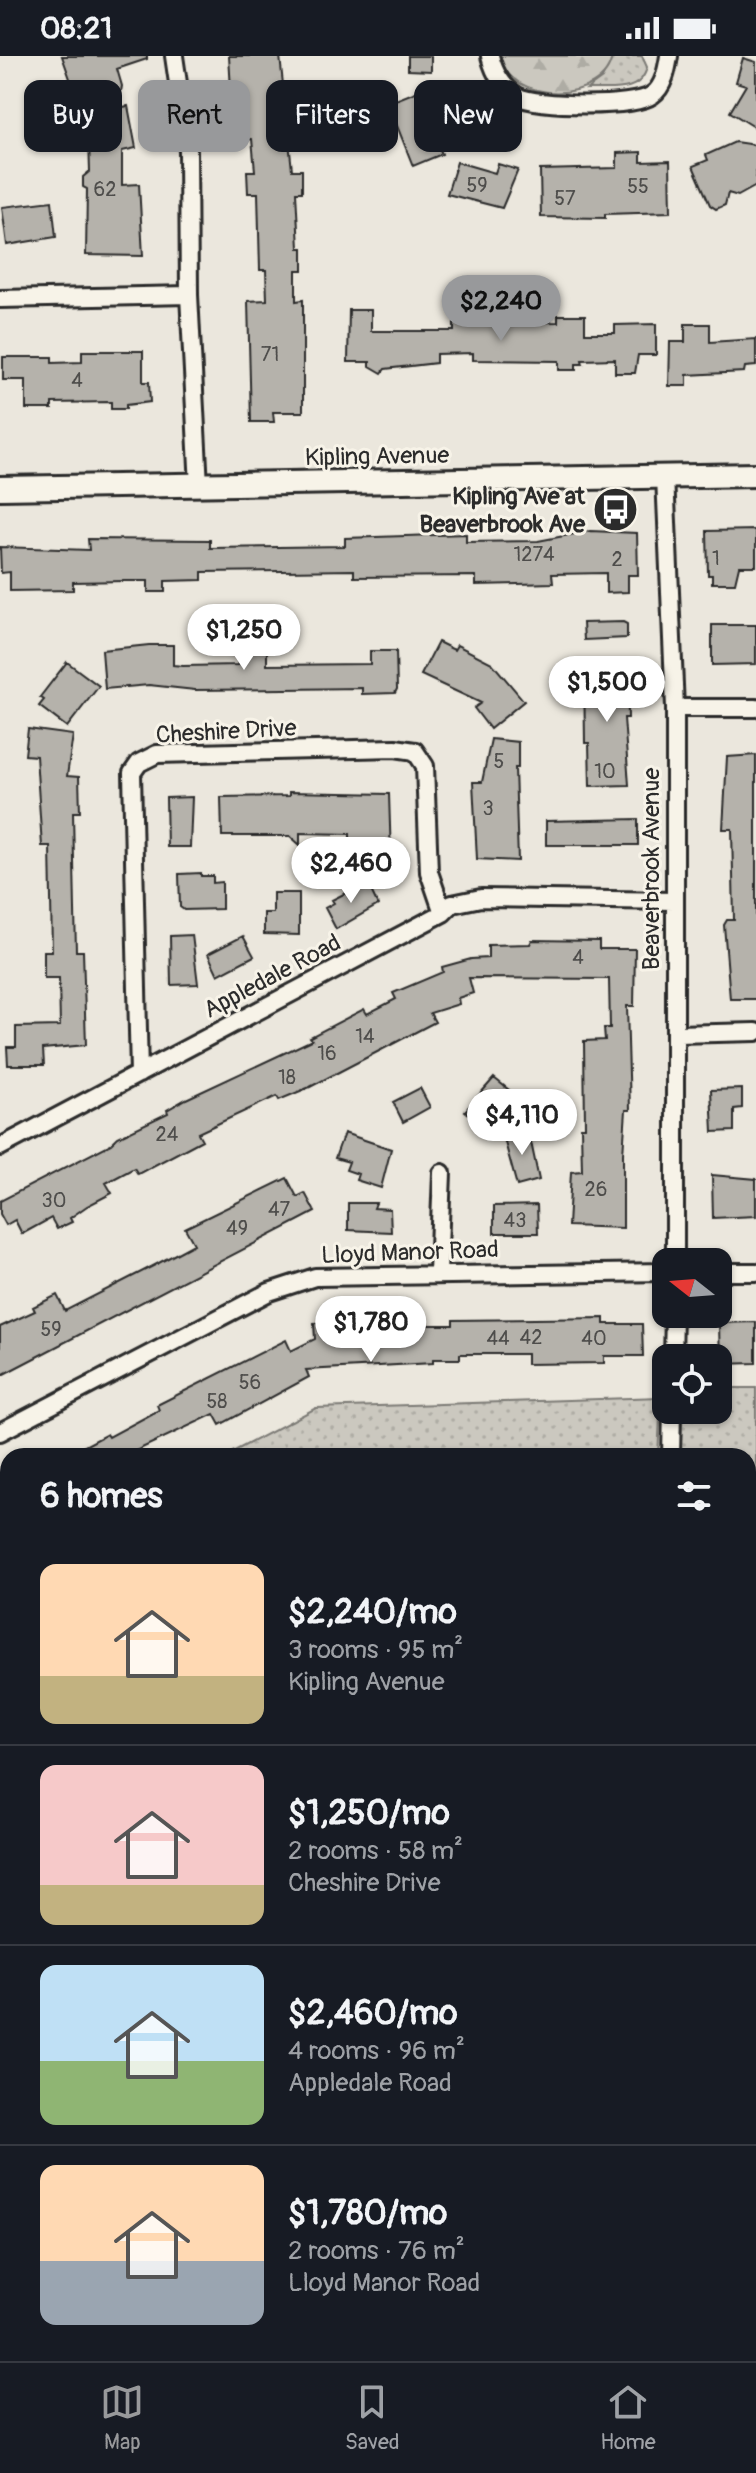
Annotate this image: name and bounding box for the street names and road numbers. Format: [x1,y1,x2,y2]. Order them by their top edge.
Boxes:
street label: Kipling Avenue [305,441,450,472]
street label: Cheshire Drive [155,713,297,750]
street label: Beaverbrook Avenue [637,768,666,970]
street label: Appledale Road [199,928,346,1025]
street label: Lloyd Manor Road [321,1235,499,1270]

